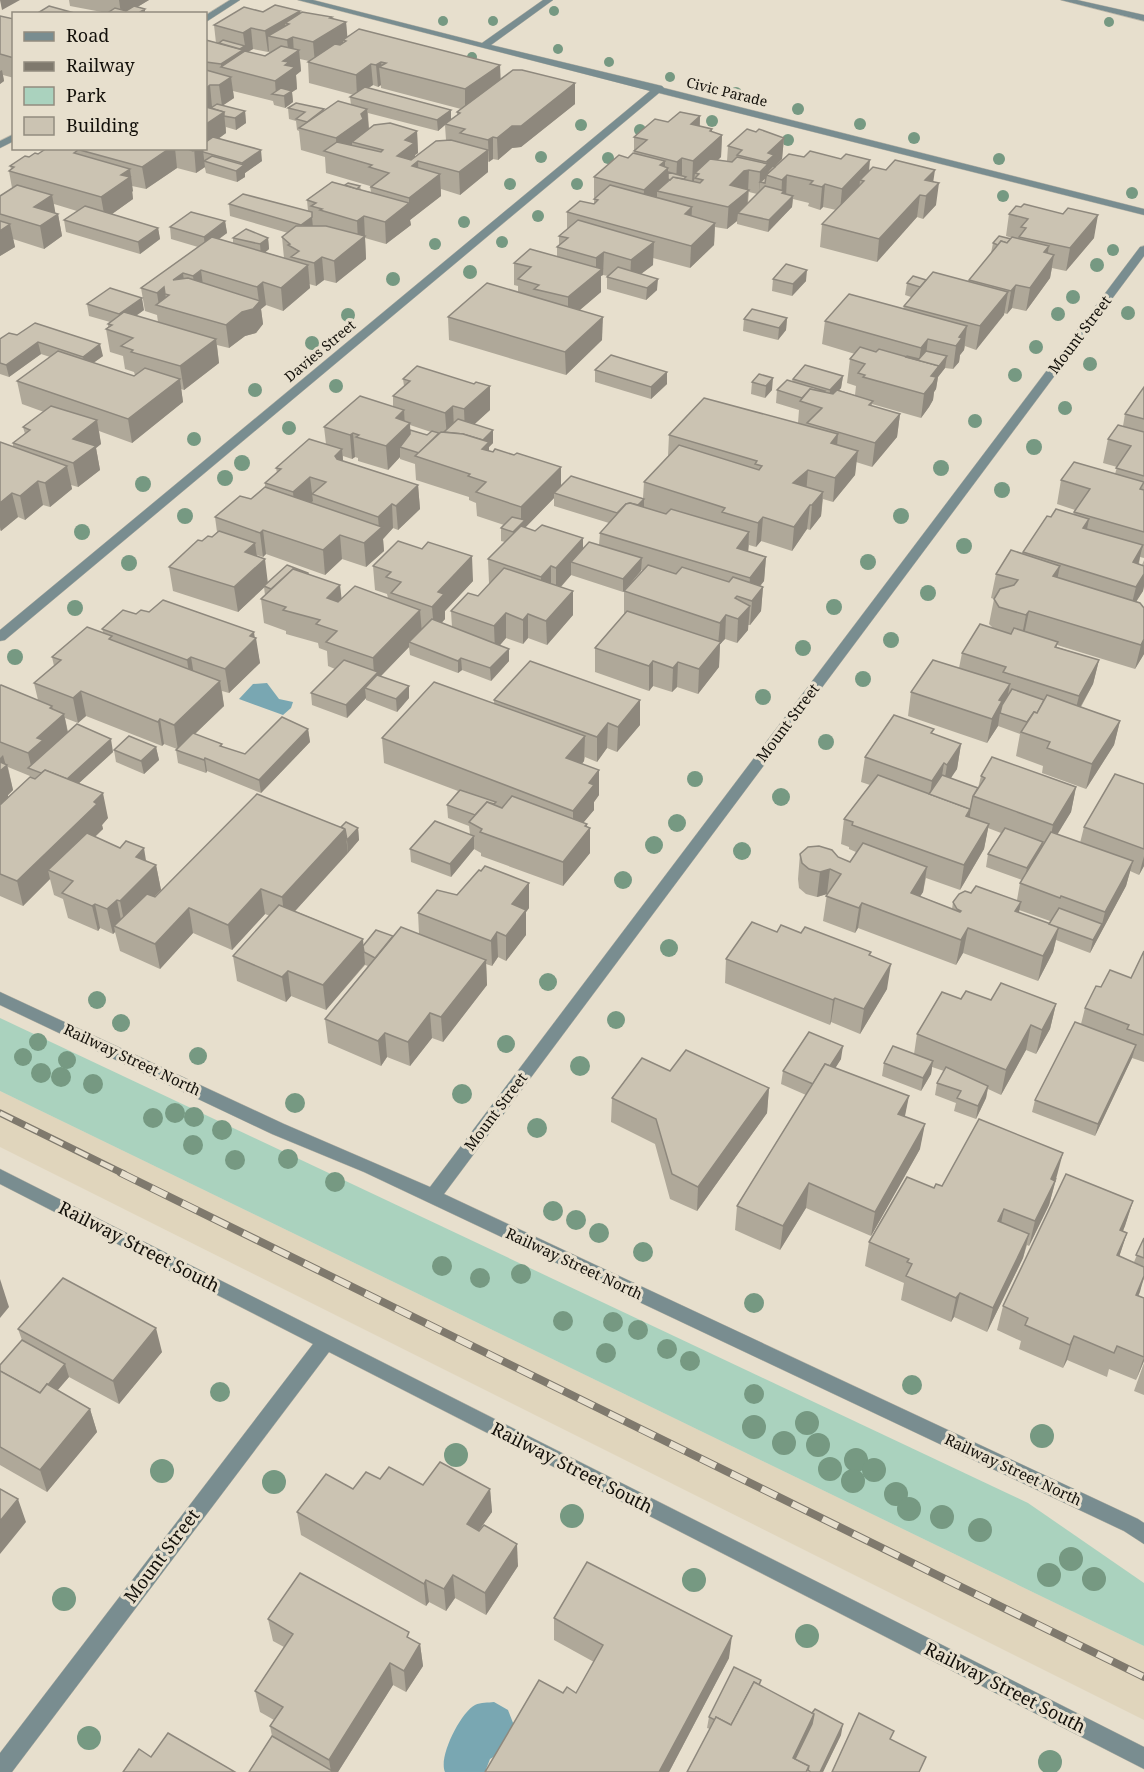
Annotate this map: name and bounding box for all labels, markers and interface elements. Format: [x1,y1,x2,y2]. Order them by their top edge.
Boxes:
legend [12,12,207,150]
text: Road [66,23,109,47]
text: Railway [66,53,136,77]
street label: Civic Parade [685,72,770,111]
text: Park [66,83,106,107]
text: Building [66,113,139,137]
street label: Mount Street [1043,291,1115,378]
street label: Davies Street [280,315,359,386]
street label: Mount Street [751,679,823,766]
street label: Railway Street North [61,1019,205,1100]
street label: Mount Street [459,1068,531,1155]
street label: Railway Street South [55,1195,224,1297]
street label: Railway Street North [503,1223,647,1304]
street label: Railway Street South [488,1416,657,1518]
street label: Railway Street North [942,1429,1086,1510]
street label: Mount Street [118,1504,204,1607]
street label: Railway Street South [921,1636,1090,1738]

